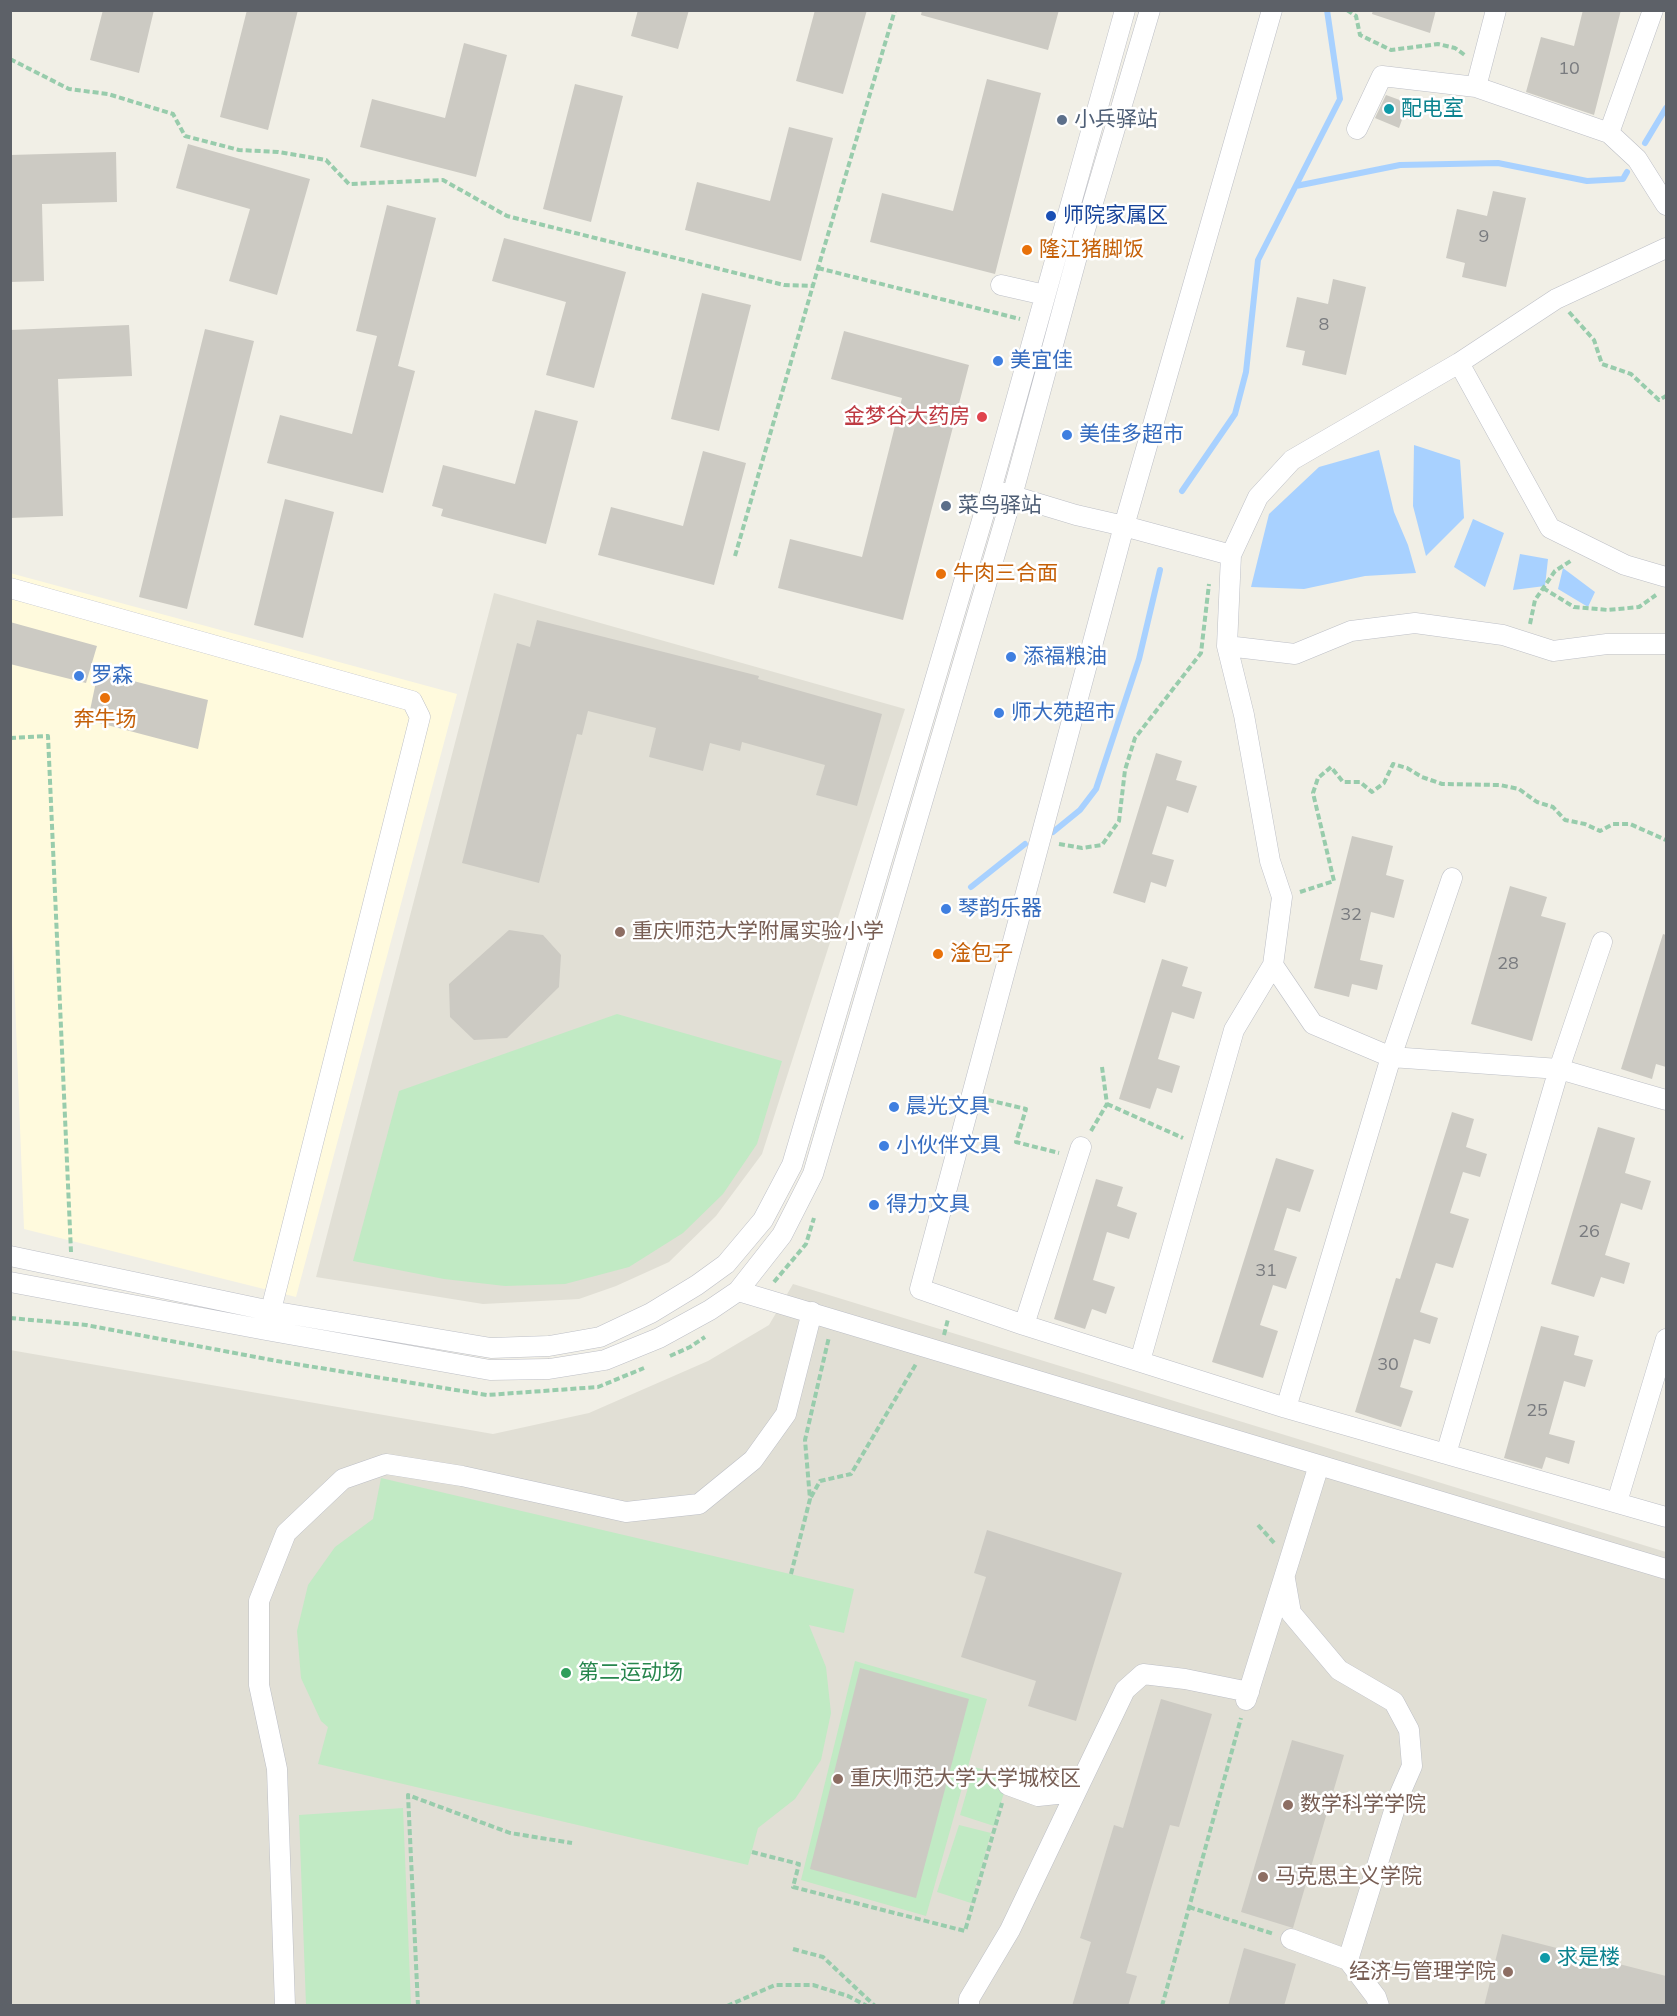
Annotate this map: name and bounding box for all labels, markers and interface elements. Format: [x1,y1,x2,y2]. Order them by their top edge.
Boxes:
house number: 10 [1558,58,1580,80]
place label: 配电室 [1401,96,1464,122]
marker: 配电室 [1382,102,1396,116]
place label: 小兵驿站 [1074,107,1158,133]
marker: 小兵驿站 [1055,113,1069,127]
place label: 师院家属区 [1063,203,1168,229]
marker: 师院家属区 [1044,209,1058,223]
house number: 9 [1479,226,1489,248]
place label: 隆江猪脚饭 [1039,237,1144,263]
marker: 隆江猪脚饭 [1020,243,1034,257]
house number: 8 [1319,314,1329,336]
place label: 美宜佳 [1010,348,1073,374]
marker: 美宜佳 [991,354,1005,368]
place label: 金梦谷大药房 [844,404,970,430]
marker: 金梦谷大药房 [975,410,989,424]
place label: 美佳多超市 [1079,422,1184,448]
marker: 美佳多超市 [1060,428,1074,442]
place label: 菜鸟驿站 [958,493,1042,519]
marker: 菜鸟驿站 [939,499,953,513]
place label: 牛肉三合面 [953,561,1058,587]
marker: 牛肉三合面 [934,567,948,581]
place label: 添福粮油 [1023,644,1107,670]
marker: 添福粮油 [1004,650,1018,664]
place label: 罗森 [91,663,133,689]
marker: 罗森 [72,669,86,683]
marker: 奔牛场 [98,691,112,705]
place label: 师大苑超市 [1011,700,1116,726]
marker: 师大苑超市 [992,706,1006,720]
place label: 奔牛场 [74,707,136,733]
place label: 琴韵乐器 [958,896,1042,922]
marker: 琴韵乐器 [939,902,953,916]
house number: 32 [1340,904,1362,926]
place label: 重庆师范大学附属实验小学 [632,919,884,945]
marker: 重庆师范大学附属实验小学 [613,925,627,939]
place label: 淦包子 [950,941,1013,967]
marker: 淦包子 [931,947,945,961]
house number: 28 [1497,953,1519,975]
place label: 晨光文具 [906,1094,990,1120]
marker: 晨光文具 [887,1100,901,1114]
place label: 小伙伴文具 [896,1133,1001,1159]
marker: 小伙伴文具 [877,1139,891,1153]
place label: 得力文具 [886,1192,970,1218]
marker: 得力文具 [867,1198,881,1212]
house number: 26 [1578,1221,1600,1243]
house number: 31 [1255,1260,1277,1282]
house number: 30 [1377,1354,1399,1376]
house number: 25 [1526,1400,1548,1422]
place label: 第二运动场 [578,1660,683,1686]
marker: 第二运动场 [559,1666,573,1680]
place label: 重庆师范大学大学城校区 [850,1766,1081,1792]
marker: 重庆师范大学大学城校区 [831,1772,845,1786]
place label: 数学科学学院 [1300,1792,1426,1818]
marker: 数学科学学院 [1281,1798,1295,1812]
place label: 马克思主义学院 [1275,1864,1422,1890]
marker: 马克思主义学院 [1256,1870,1270,1884]
place label: 求是楼 [1557,1945,1620,1971]
marker: 求是楼 [1538,1951,1552,1965]
place label: 经济与管理学院 [1349,1959,1496,1985]
marker: 经济与管理学院 [1501,1965,1515,1979]

